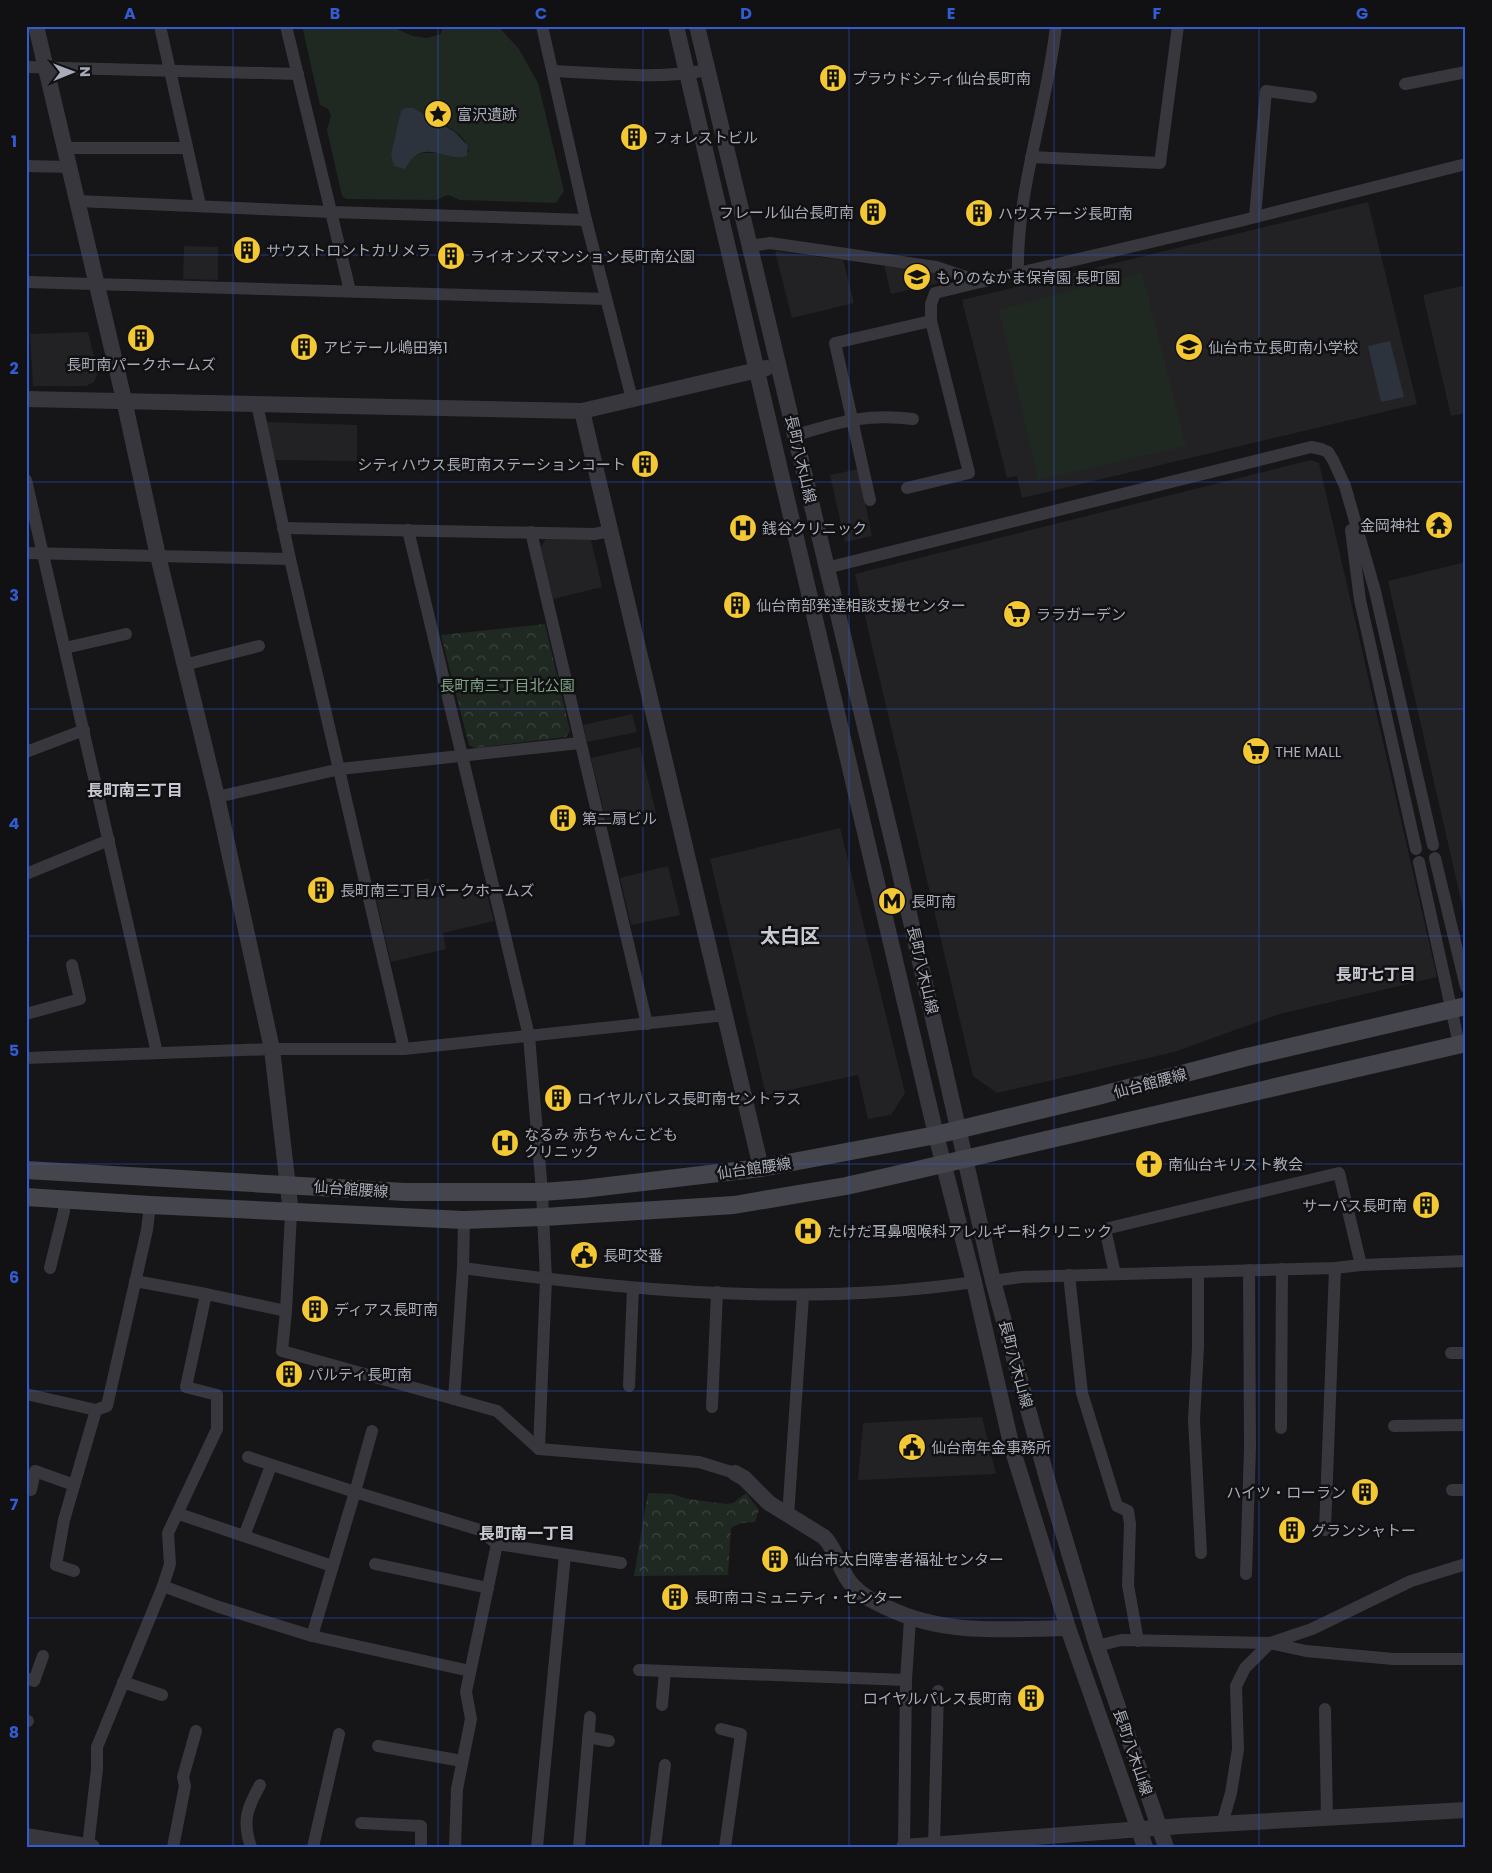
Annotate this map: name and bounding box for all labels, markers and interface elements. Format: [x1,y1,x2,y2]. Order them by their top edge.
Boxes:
text: A [124,2,136,25]
text: B [330,2,340,25]
text: C [535,2,547,25]
text: D [740,2,752,25]
text: E [947,2,955,25]
text: F [1153,2,1162,25]
text: G [1356,2,1368,25]
north arrow [48,48,98,98]
building icon: プラウドシティ仙台長町南 [818,63,848,93]
text: N [75,66,95,77]
place label: プラウドシティ仙台長町南 [852,68,1031,89]
place icon: 富沢遺跡 [423,99,453,129]
place label: 富沢遺跡 [457,104,517,125]
building icon: フォレストビル [619,122,649,152]
place label: フォレストビル [653,127,758,148]
text: 1 [11,130,17,153]
building icon: フレール仙台長町南 [858,197,888,227]
building icon: ハウステージ長町南 [964,198,994,228]
place label: フレール仙台長町南 [719,202,854,223]
place label: ハウステージ長町南 [998,203,1133,224]
building icon: サウストロントカリメラ [232,235,262,265]
place label: サウストロントカリメラ [266,240,431,261]
building icon: ライオンズマンション長町南公園 [436,241,466,271]
place label: ライオンズマンション長町南公園 [470,246,695,267]
school or university icon: もりのなかま保育園 長町園 [902,262,932,292]
place label: もりのなかま保育園 長町園 [936,267,1120,288]
building icon: 長町南パークホームズ [126,323,156,353]
building icon: アビテール嶋田第1 [289,332,319,362]
school or university icon: 仙台市立長町南小学校 [1174,332,1204,362]
place label: アビテール嶋田第1 [323,337,448,358]
place label: 仙台市立長町南小学校 [1208,337,1358,358]
place label: 長町南パークホームズ [66,354,216,375]
text: 2 [9,357,19,380]
street label: 長町八木山線 [781,413,821,505]
building icon: シティハウス長町南ステーションコート [630,449,660,479]
place label: シティハウス長町南ステーションコート [357,454,626,475]
temple icon: 金岡神社 [1424,510,1454,540]
hospital icon: 銭谷クリニック [728,513,758,543]
place label: 金岡神社 [1360,515,1420,536]
place label: 銭谷クリニック [762,518,867,539]
text: 3 [9,584,19,607]
building icon: 仙台南部発達相談支援センター [722,590,752,620]
place label: 仙台南部発達相談支援センター [756,595,966,616]
supermarket icon: ララガーデン [1002,599,1032,629]
place label: ララガーデン [1036,604,1126,625]
park label: 長町南三丁目北公園 [439,675,575,696]
supermarket icon: THE MALL [1241,736,1271,766]
place label: THE MALL [1275,741,1342,762]
district label: 長町南三丁目 [87,779,183,802]
building icon: 第二扇ビル [548,803,578,833]
place label: 第二扇ビル [582,808,657,829]
text: 4 [9,812,20,835]
building icon: 長町南三丁目パークホームズ [306,875,336,905]
place label: 長町南三丁目パークホームズ [340,880,535,901]
metro station icon: 長町南 [877,886,907,916]
place label: 長町南 [911,891,956,912]
district label: 太白区 [760,922,820,950]
street label: 長町八木山線 [903,924,943,1016]
district label: 長町七丁目 [1336,963,1416,986]
text: 5 [9,1039,19,1062]
street label: 仙台館腰線 [1111,1063,1189,1103]
building icon: ロイヤルパレス長町南セントラス [543,1083,573,1113]
place label: ロイヤルパレス長町南セントラス [577,1088,801,1109]
place label: なるみ 赤ちゃんこども クリニック [524,1124,678,1162]
hospital icon: なるみ 赤ちゃんこども クリニック [490,1128,520,1158]
church icon: 南仙台キリスト教会 [1134,1149,1164,1179]
street label: 仙台館腰線 [715,1152,793,1184]
place label: 南仙台キリスト教会 [1168,1154,1303,1175]
street label: 仙台館腰線 [313,1176,389,1202]
building icon: サーパス長町南 [1411,1190,1441,1220]
place label: サーパス長町南 [1302,1195,1407,1216]
hospital icon: たけだ耳鼻咽喉科アレルギー科クリニック [793,1216,823,1246]
place label: たけだ耳鼻咽喉科アレルギー科クリニック [827,1221,1112,1242]
public building icon: 長町交番 [569,1240,599,1270]
place label: 長町交番 [603,1245,663,1266]
text: 6 [9,1266,19,1289]
building icon: ディアス長町南 [300,1294,330,1324]
place label: ディアス長町南 [334,1299,438,1320]
street label: 長町八木山線 [994,1318,1038,1410]
building icon: パルティ長町南 [274,1359,304,1389]
place label: パルティ長町南 [308,1364,412,1385]
public building icon: 仙台南年金事務所 [897,1432,927,1462]
place label: 仙台南年金事務所 [931,1437,1051,1458]
building icon: ハイツ・ローラン [1350,1477,1380,1507]
place label: ハイツ・ローラン [1226,1482,1346,1503]
text: 7 [10,1493,19,1516]
building icon: グランシャトー [1277,1515,1307,1545]
place label: グランシャトー [1311,1520,1416,1541]
district label: 長町南一丁目 [479,1522,575,1545]
building icon: 仙台市太白障害者福祉センター [760,1544,790,1574]
place label: 仙台市太白障害者福祉センター [794,1549,1004,1570]
building icon: 長町南コミュニティ・センター [660,1582,690,1612]
place label: 長町南コミュニティ・センター [694,1587,903,1608]
building icon: ロイヤルパレス長町南 [1016,1683,1046,1713]
place label: ロイヤルパレス長町南 [862,1688,1012,1709]
street label: 長町八木山線 [1108,1706,1158,1798]
text: 8 [9,1721,19,1744]

